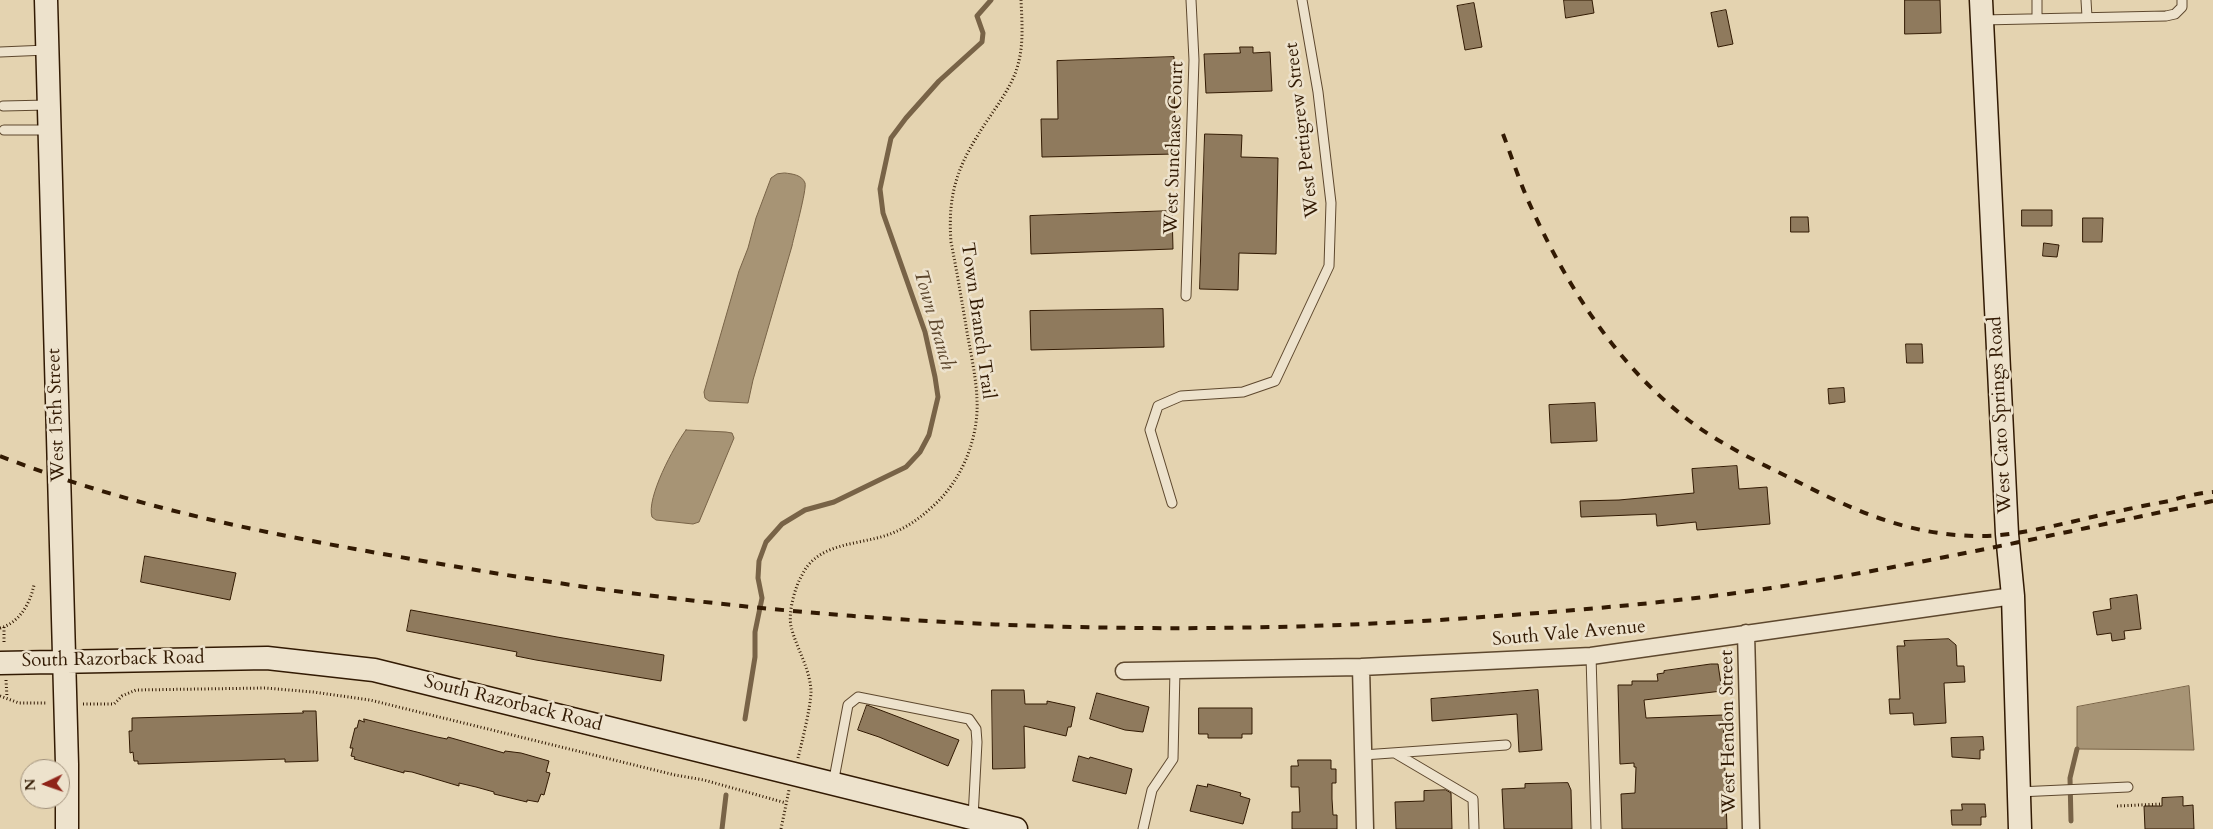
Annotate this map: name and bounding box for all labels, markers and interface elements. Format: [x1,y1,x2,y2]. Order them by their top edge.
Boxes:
street label: West Pettigrew Street [1281,41,1325,219]
street label: West Sunchase Court [1161,61,1189,235]
street label: Town Branch Trail [955,241,999,401]
water label: Town Branch [907,267,959,373]
street label: West Cato Springs Road [1984,316,2018,514]
street label: West 15th Street [43,348,71,482]
street label: South Vale Avenue [1491,616,1647,652]
street label: South Razorback Road [21,647,205,673]
street label: West Hendon Street [1716,650,1742,814]
street label: South Razorback Road [422,671,604,737]
north arrow [20,759,70,809]
text: N [21,778,40,791]

